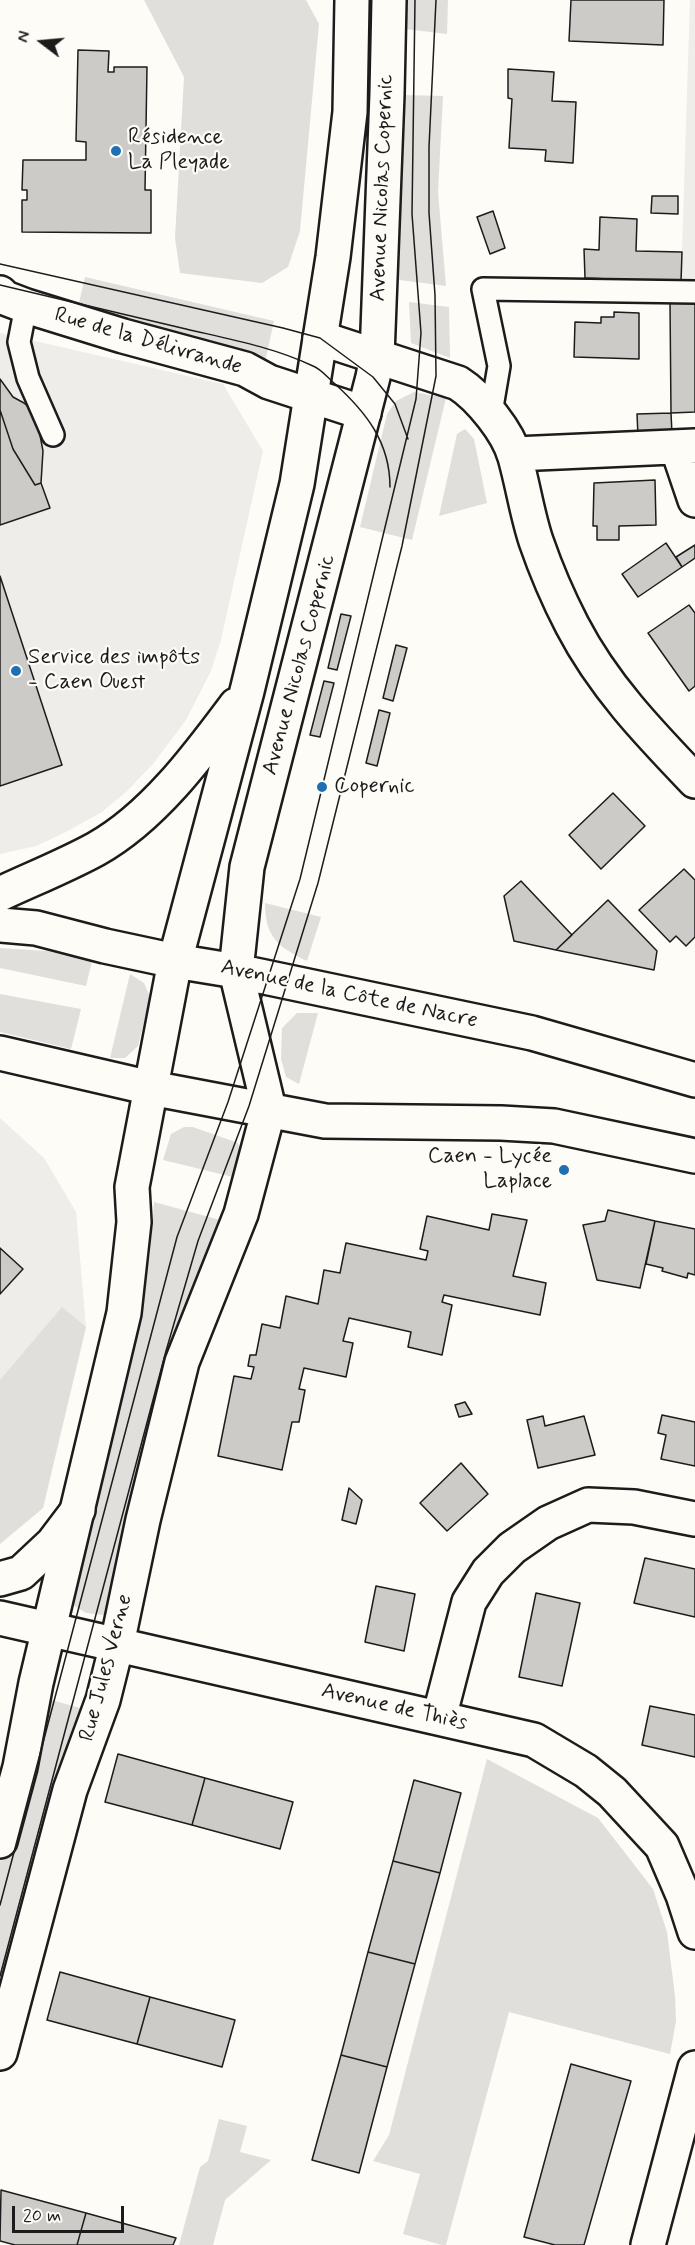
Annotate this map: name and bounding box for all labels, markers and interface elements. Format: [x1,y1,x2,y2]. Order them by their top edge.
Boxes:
north arrow [12,12,72,72]
text: N [13,29,36,45]
street label: Avenue Nicolas Copernic [366,74,400,302]
place label: Résidence La Pleyade [128,125,230,176]
marker: Résidence La Pleyade [109,144,123,158]
street label: Rue de la Délivrande [51,303,245,381]
street label: Avenue Nicolas Copernic [258,552,342,778]
place label: Service des impôts - Caen Ouest [28,645,200,696]
marker: Service des impôts - Caen Ouest [9,664,23,678]
place label: Copernic [334,774,415,800]
marker: Copernic [315,780,329,794]
street label: Avenue de la Côte de Nacre [218,955,480,1035]
place label: Caen - Lycée Laplace [428,1144,552,1196]
marker: Caen - Lycée Laplace [557,1163,571,1177]
street label: Rue Jules Verne [75,1592,139,1744]
street label: Avenue de Thiès [319,1678,469,1738]
scale bar [15,2194,128,2232]
text: 20 m [23,2204,61,2228]

